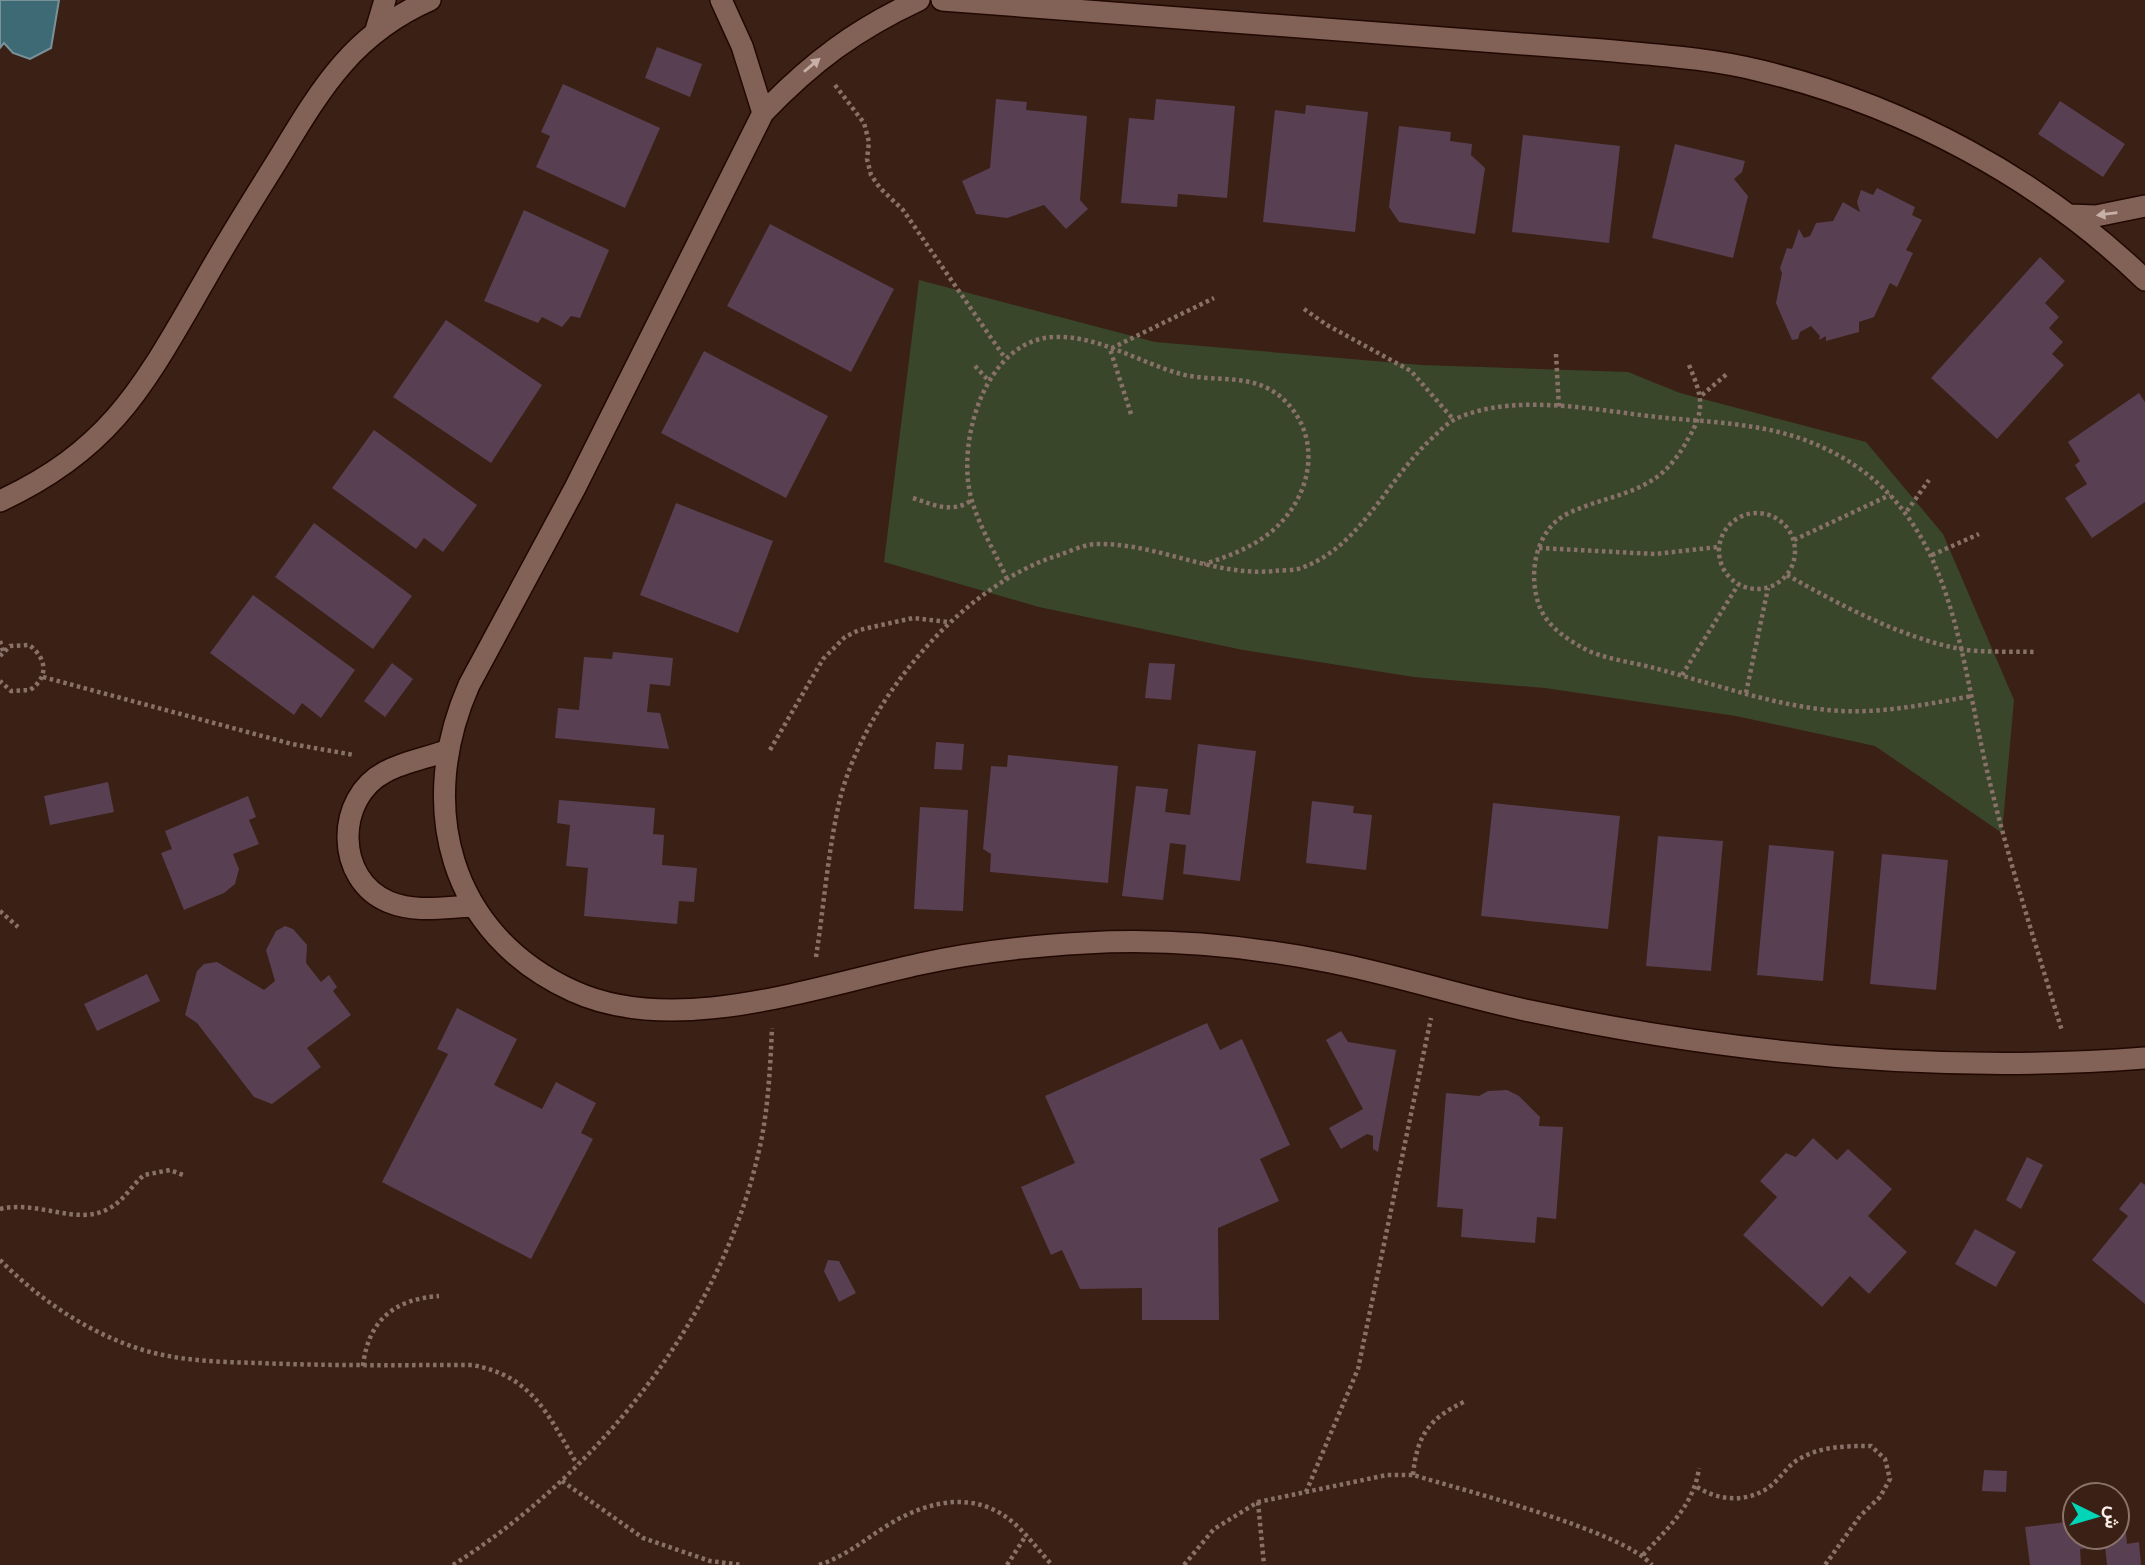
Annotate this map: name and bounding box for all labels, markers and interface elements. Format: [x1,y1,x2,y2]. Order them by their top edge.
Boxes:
one-way arrow [803,58,820,73]
one-way arrow [2096,209,2118,220]
north arrow [2061,1481,2131,1551]
text: ش [2100,1505,2126,1530]

